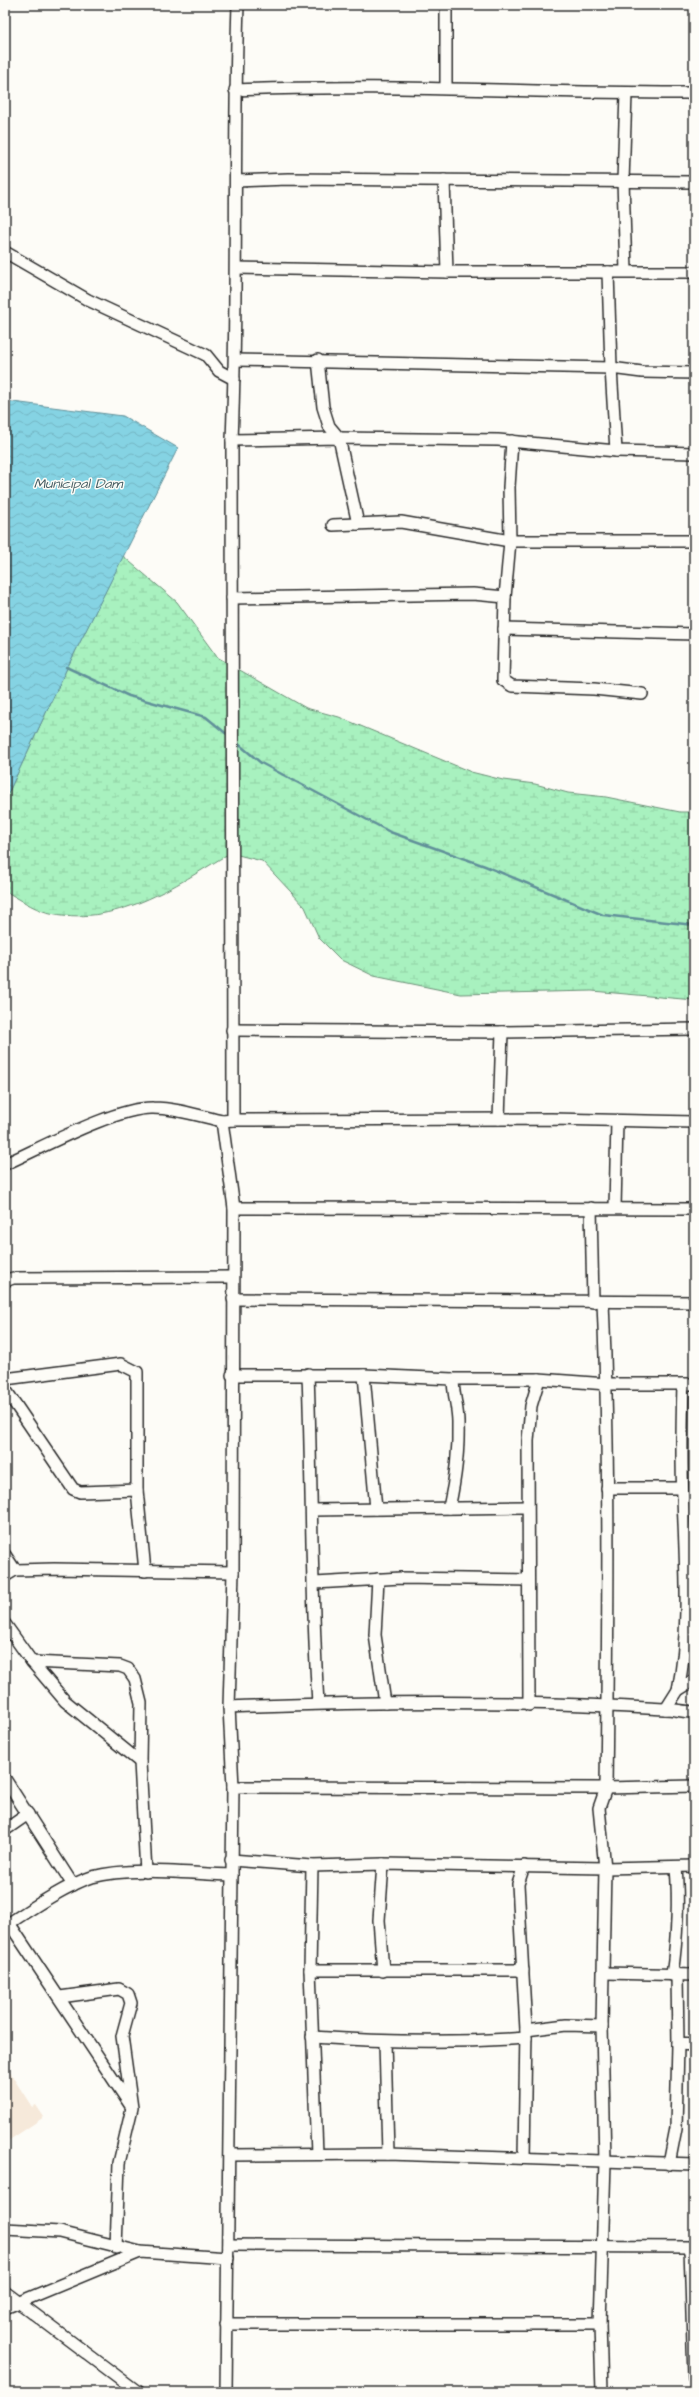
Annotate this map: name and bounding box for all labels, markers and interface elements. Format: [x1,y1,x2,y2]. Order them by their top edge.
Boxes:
water label: Municipal Dam [34,474,124,494]

